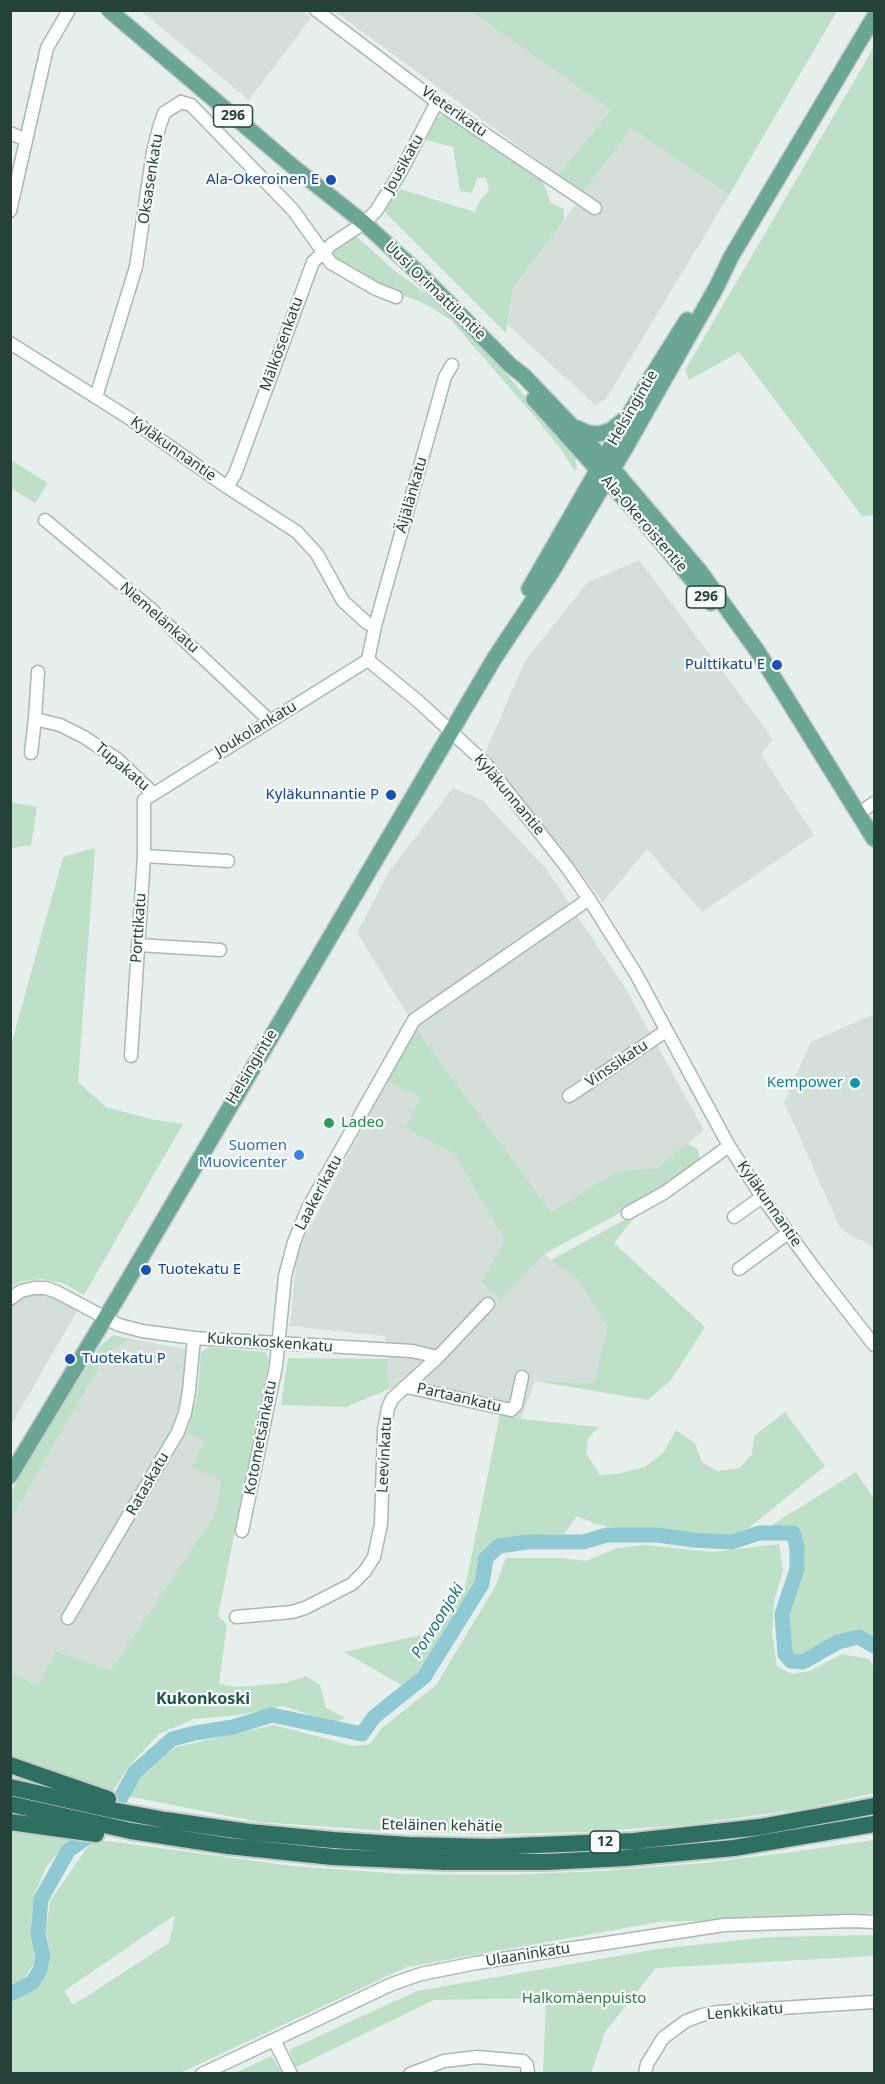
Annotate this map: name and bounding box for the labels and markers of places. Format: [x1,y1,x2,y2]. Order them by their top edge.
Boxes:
place label: Ala-Okeroinen E [206,171,319,189]
marker: Ala-Okeroinen E [324,173,338,187]
place label: Pulttikatu E [685,656,765,674]
marker: Pulttikatu E [770,658,784,672]
place label: Kyläkunnantie P [266,786,379,804]
marker: Kyläkunnantie P [384,788,398,802]
place label: Kempower [767,1074,843,1092]
marker: Kempower [848,1076,862,1090]
place label: Ladeo [341,1114,384,1132]
marker: Ladeo [322,1116,336,1130]
place label: Suomen Muovicenter [199,1137,287,1172]
marker: Suomen Muovicenter [292,1148,306,1162]
place label: Tuotekatu E [158,1261,241,1279]
marker: Tuotekatu E [139,1263,153,1277]
place label: Tuotekatu P [82,1350,166,1368]
marker: Tuotekatu P [63,1352,77,1366]

